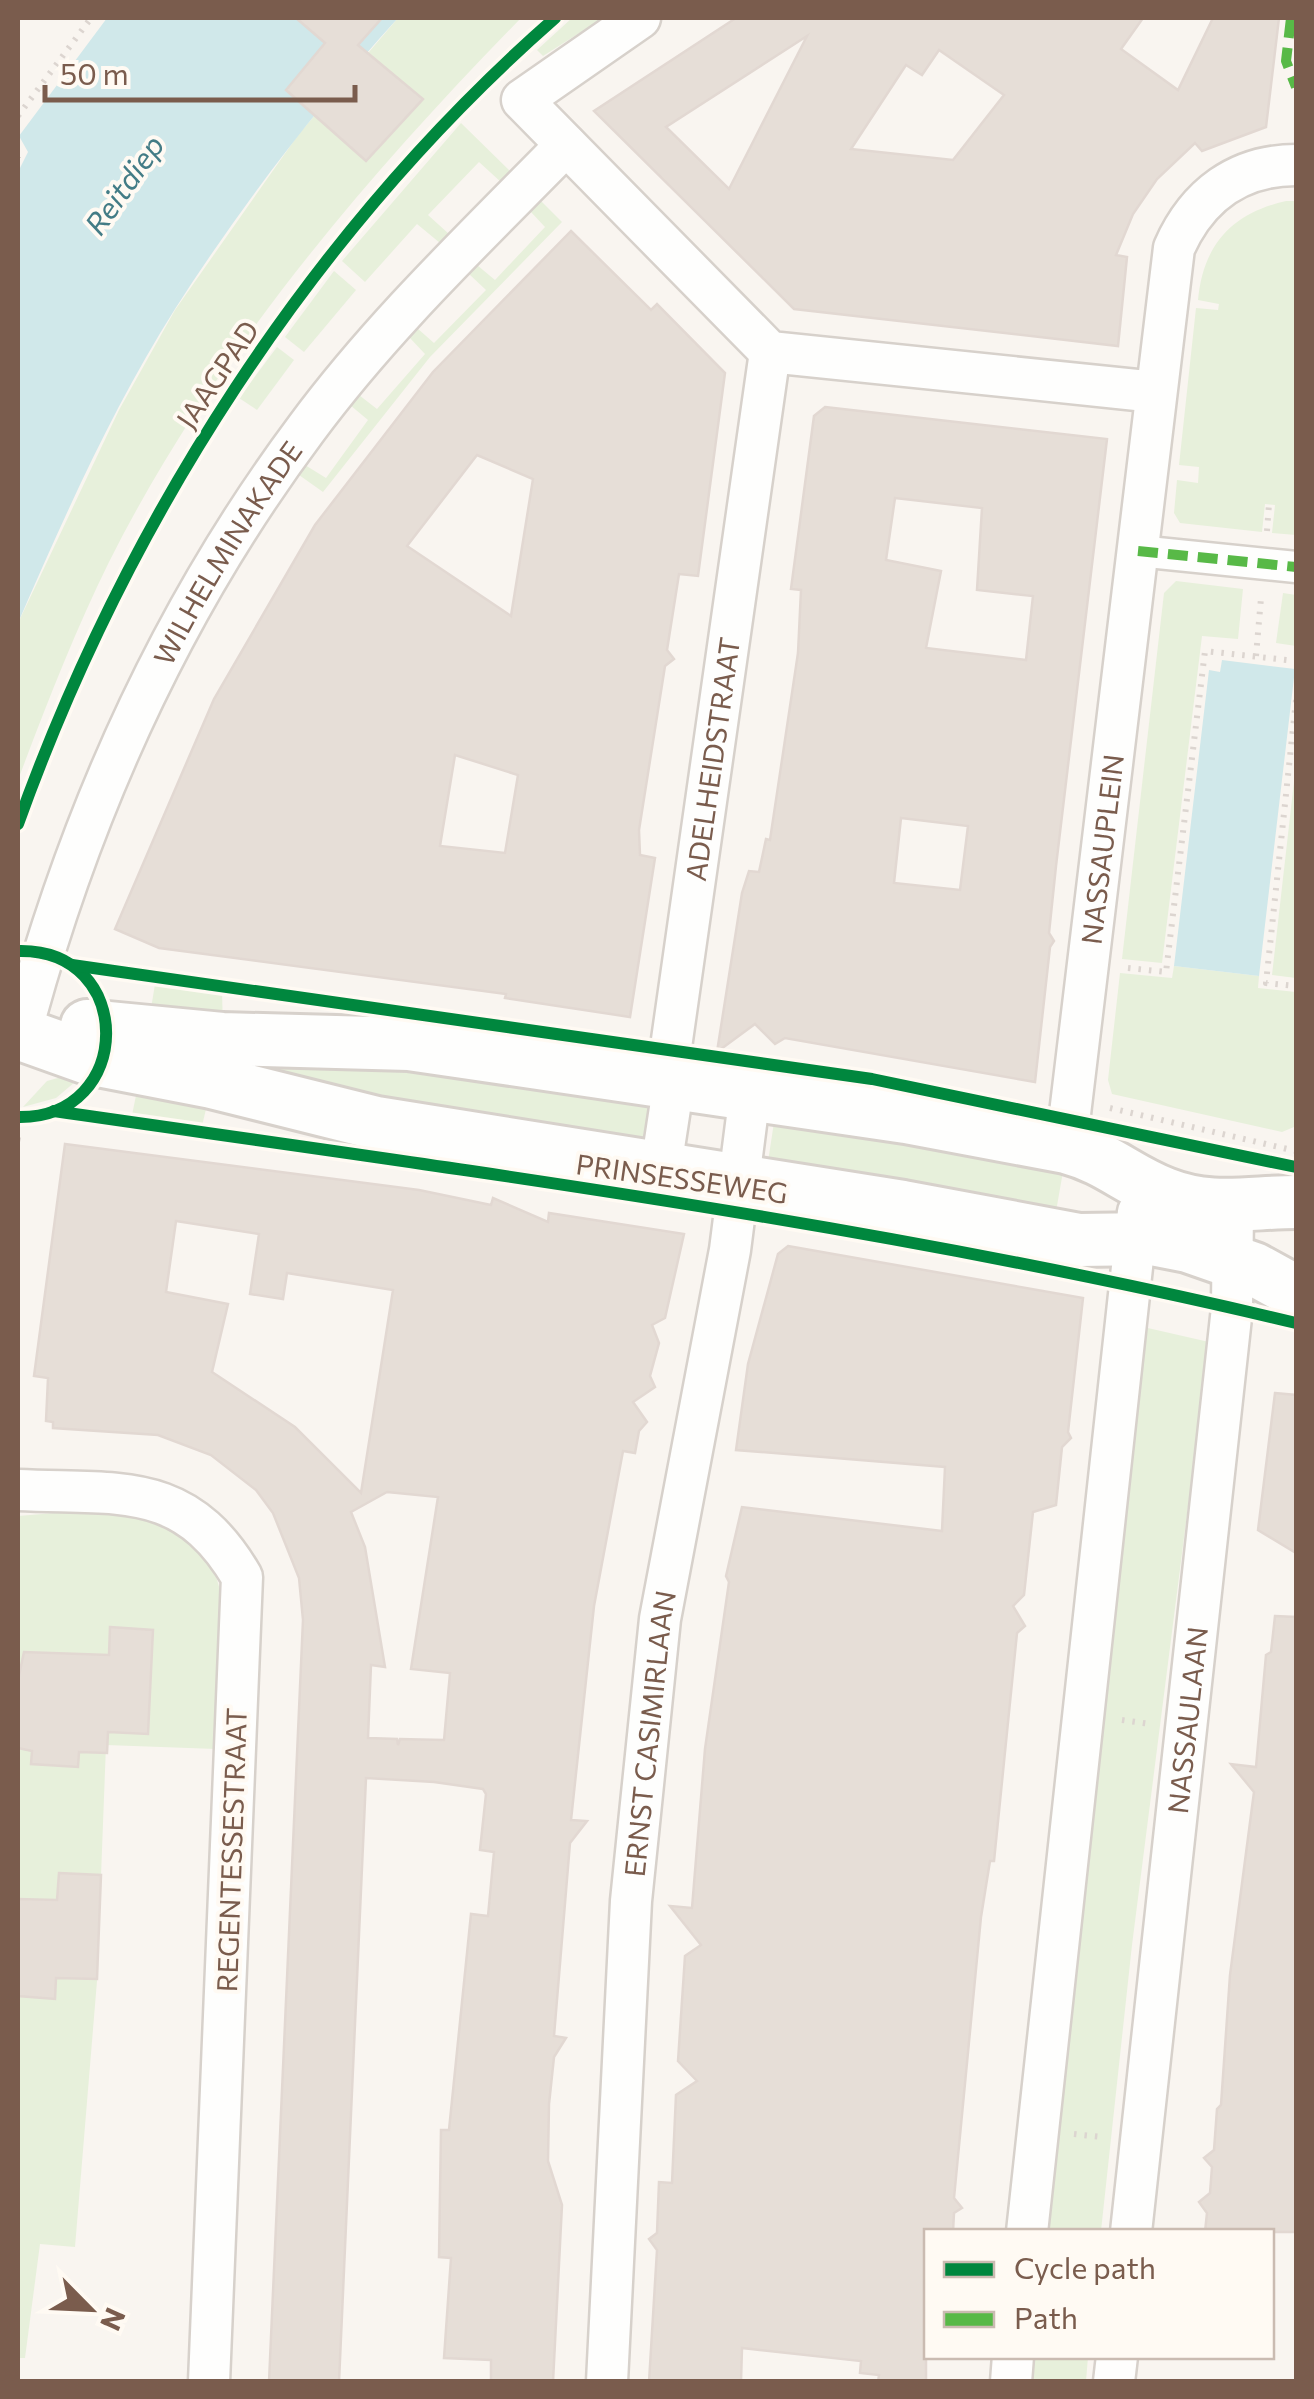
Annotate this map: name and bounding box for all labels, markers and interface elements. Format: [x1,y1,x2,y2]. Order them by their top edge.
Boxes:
scale bar [45,40,355,102]
text: 50 m [60,54,129,91]
water label: Reitdiep [75,127,171,241]
street label: JAAGPAD [169,314,265,434]
street label: WILHELMINAKADE [146,434,309,670]
street label: ADELHEIDSTRAAT [678,635,746,883]
street label: NASSAUPLEIN [1073,752,1130,946]
street label: PRINSESSEWEG [574,1146,790,1210]
street label: ERNST CASIMIRLAAN [617,1587,682,1878]
street label: NASSAULAAN [1160,1625,1214,1815]
street label: REGENTESSESTRAAT [209,1707,253,1993]
legend [924,2229,1274,2359]
text: Cycle path [1014,2248,1156,2285]
north arrow [40,2259,140,2359]
text: Path [1014,2298,1078,2335]
text: N [94,2303,134,2336]

